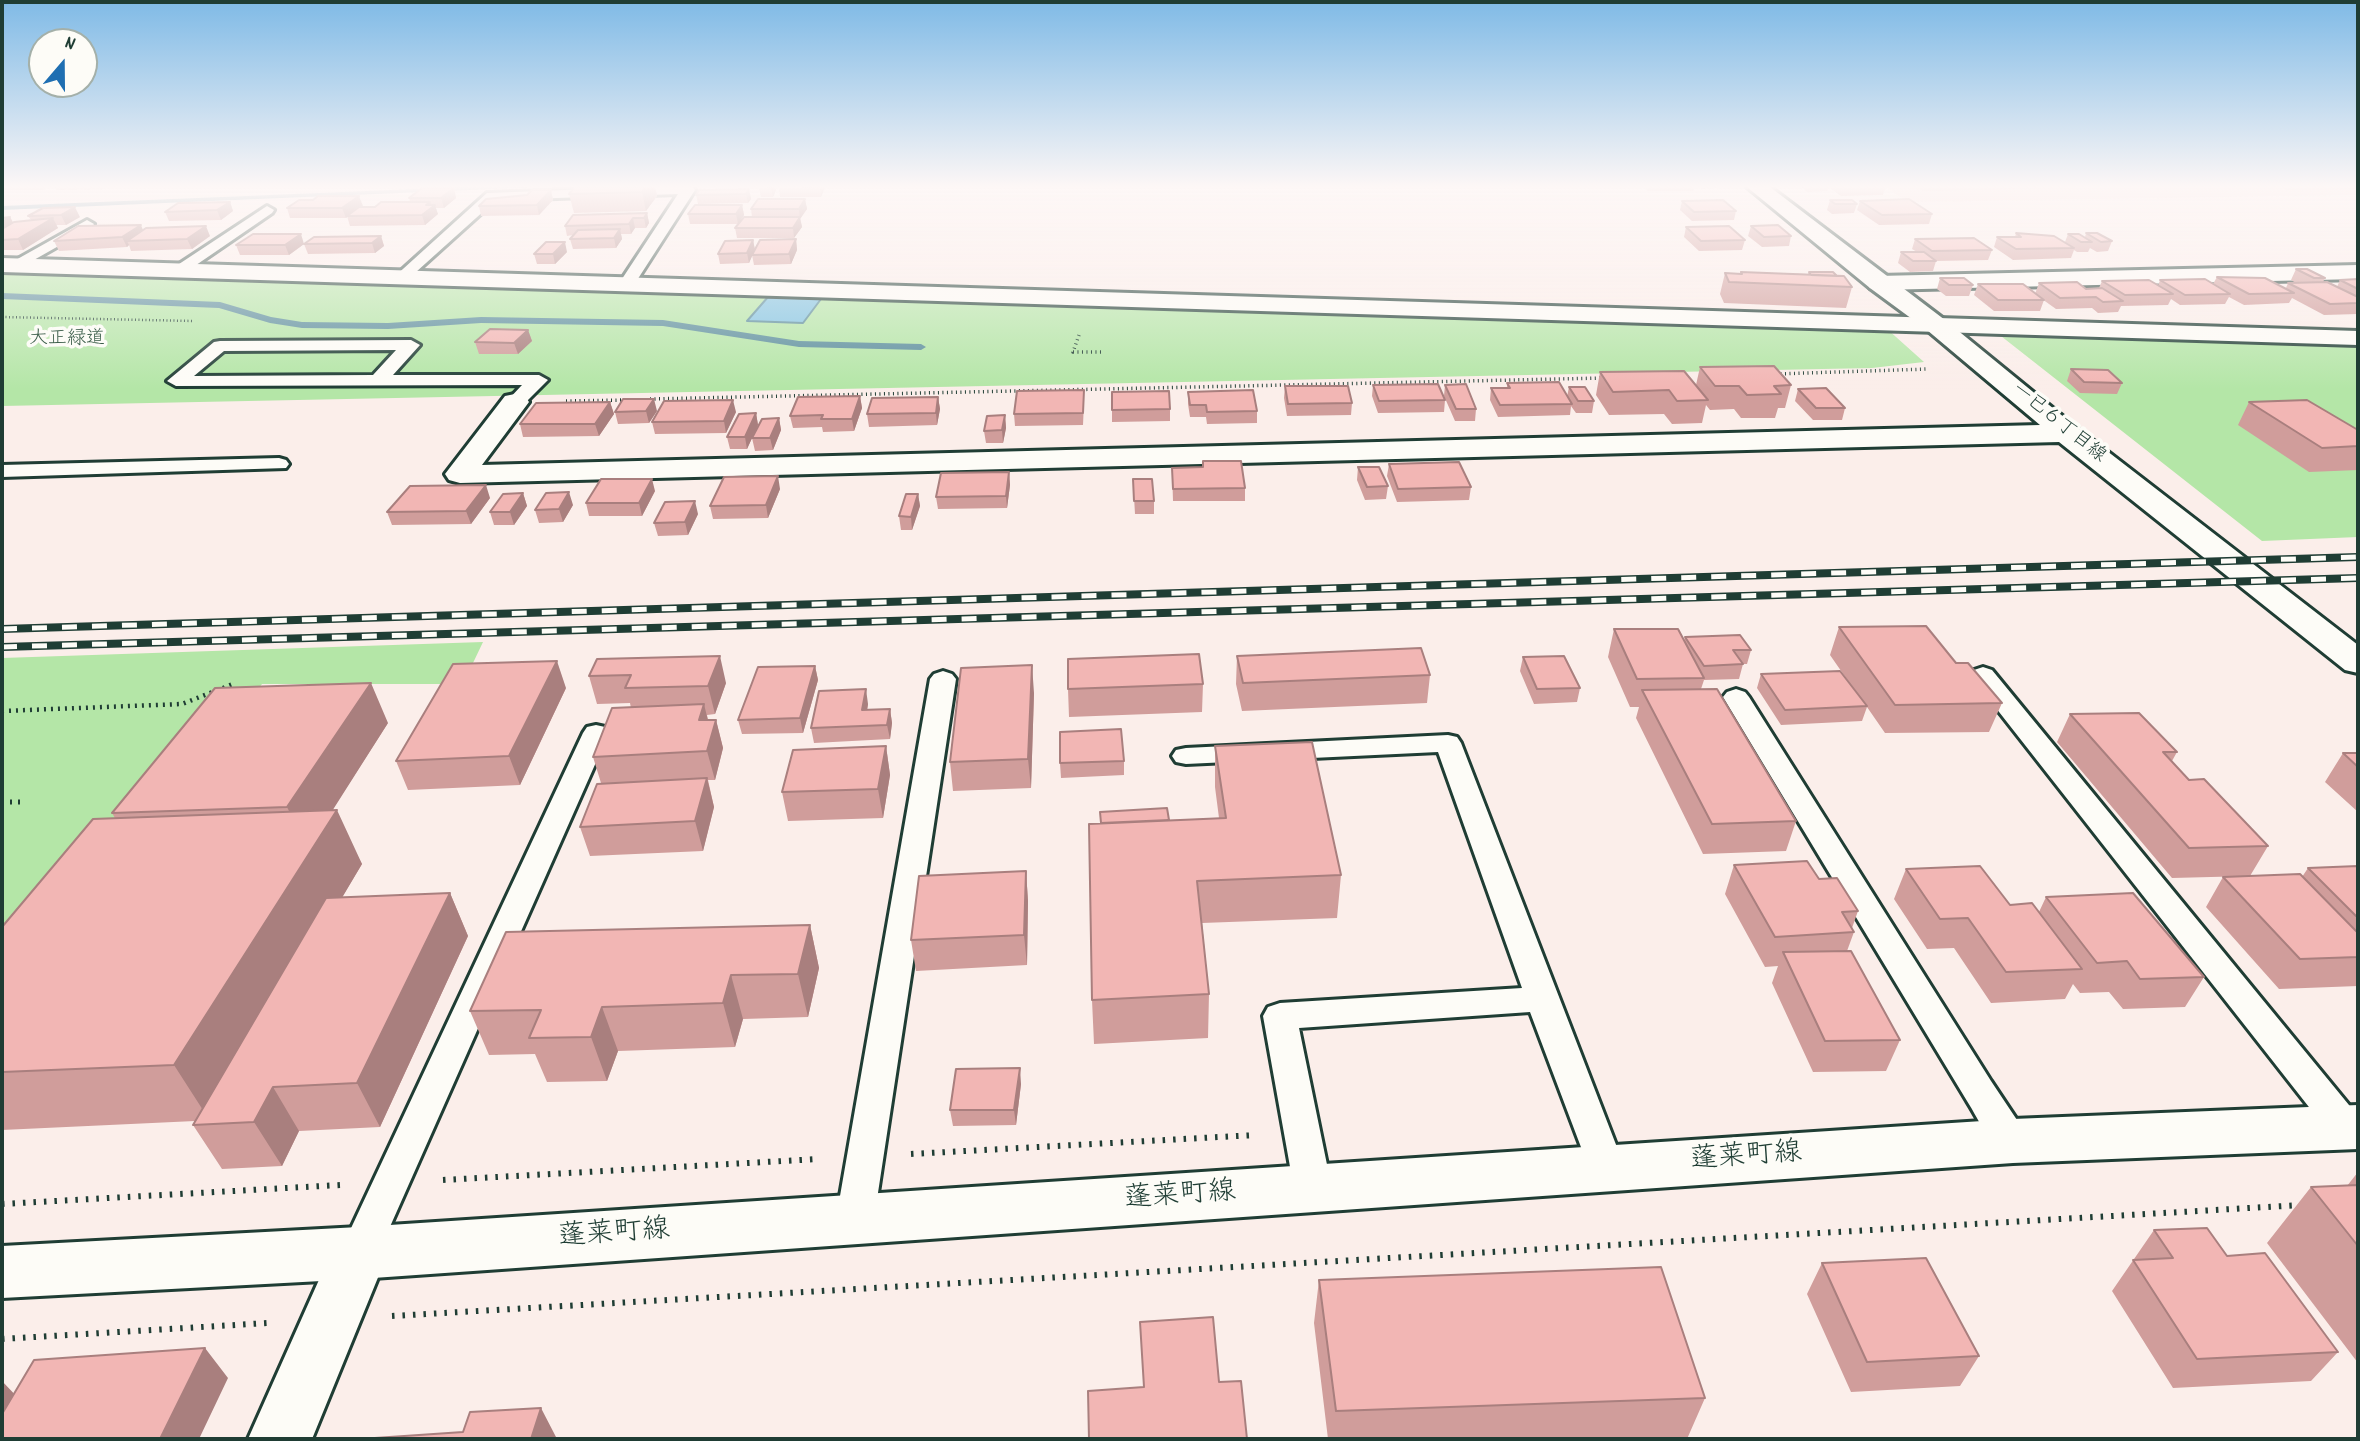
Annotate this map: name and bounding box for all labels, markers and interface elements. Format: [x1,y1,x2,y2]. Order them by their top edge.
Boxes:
north arrow [28,28,98,98]
text: N [61,30,79,59]
park label: 大正緑道 [29,329,105,351]
street label: 一已６丁目線 [2007,379,2109,469]
street label: 蓬莱町線 [1689,1138,1803,1180]
street label: 蓬莱町線 [1123,1177,1237,1219]
street label: 蓬莱町線 [557,1215,671,1257]

